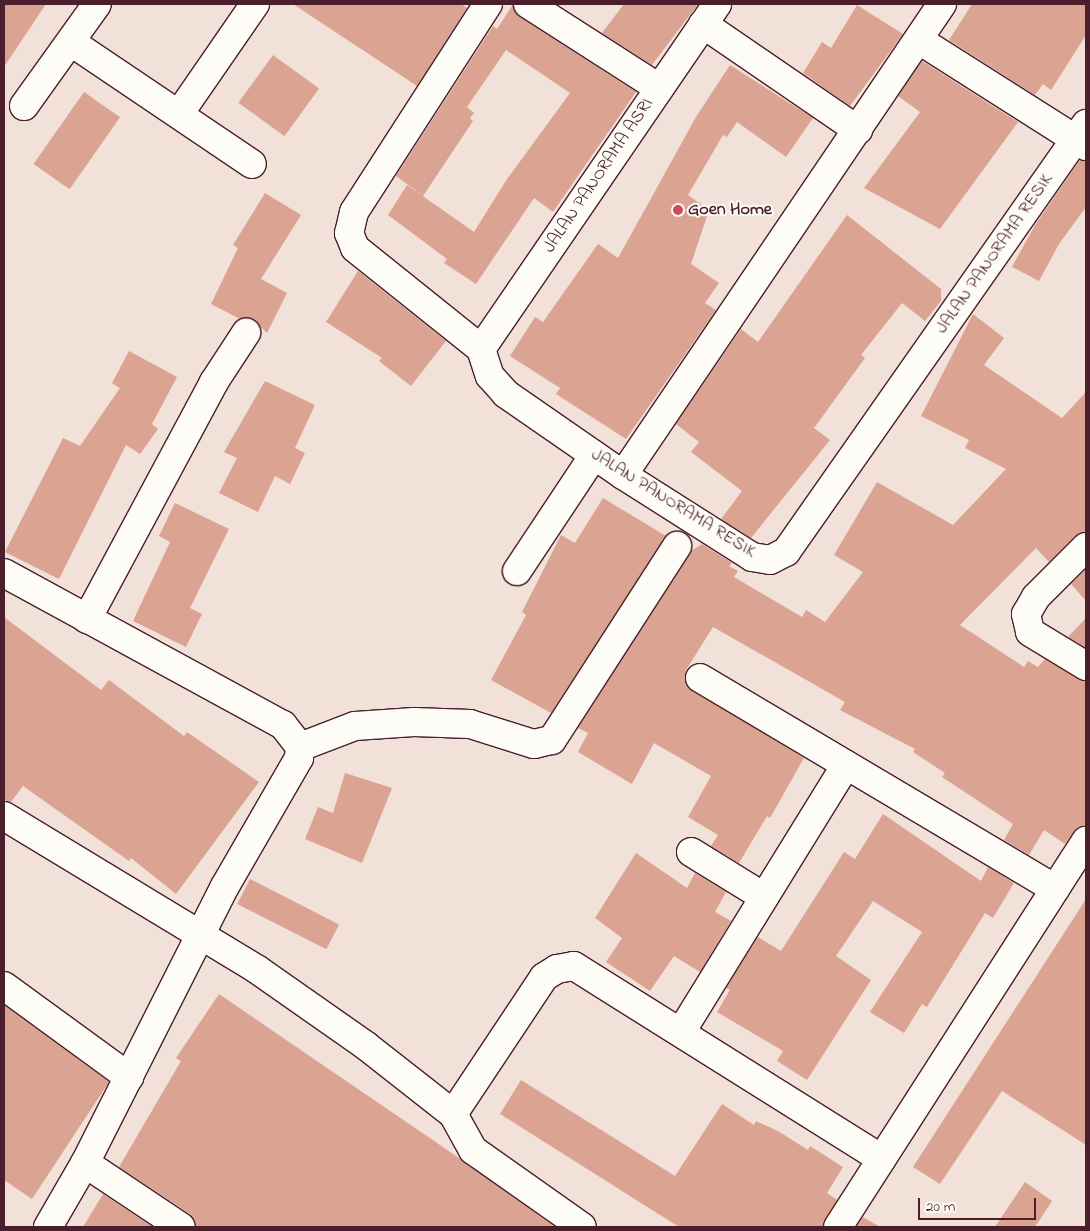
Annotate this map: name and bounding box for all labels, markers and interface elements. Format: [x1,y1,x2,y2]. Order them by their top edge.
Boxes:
street label: JALAN PANORAMA ASRI [539,95,659,257]
street label: JALAN PANORAMA RESIK [932,170,1058,338]
place label: Goen Home [688,199,772,221]
marker: Goen Home [672,204,684,216]
street label: JALAN PANORAMA RESIK [586,444,760,564]
scale bar [920,1188,1038,1220]
text: 20 m [926,1196,955,1218]

